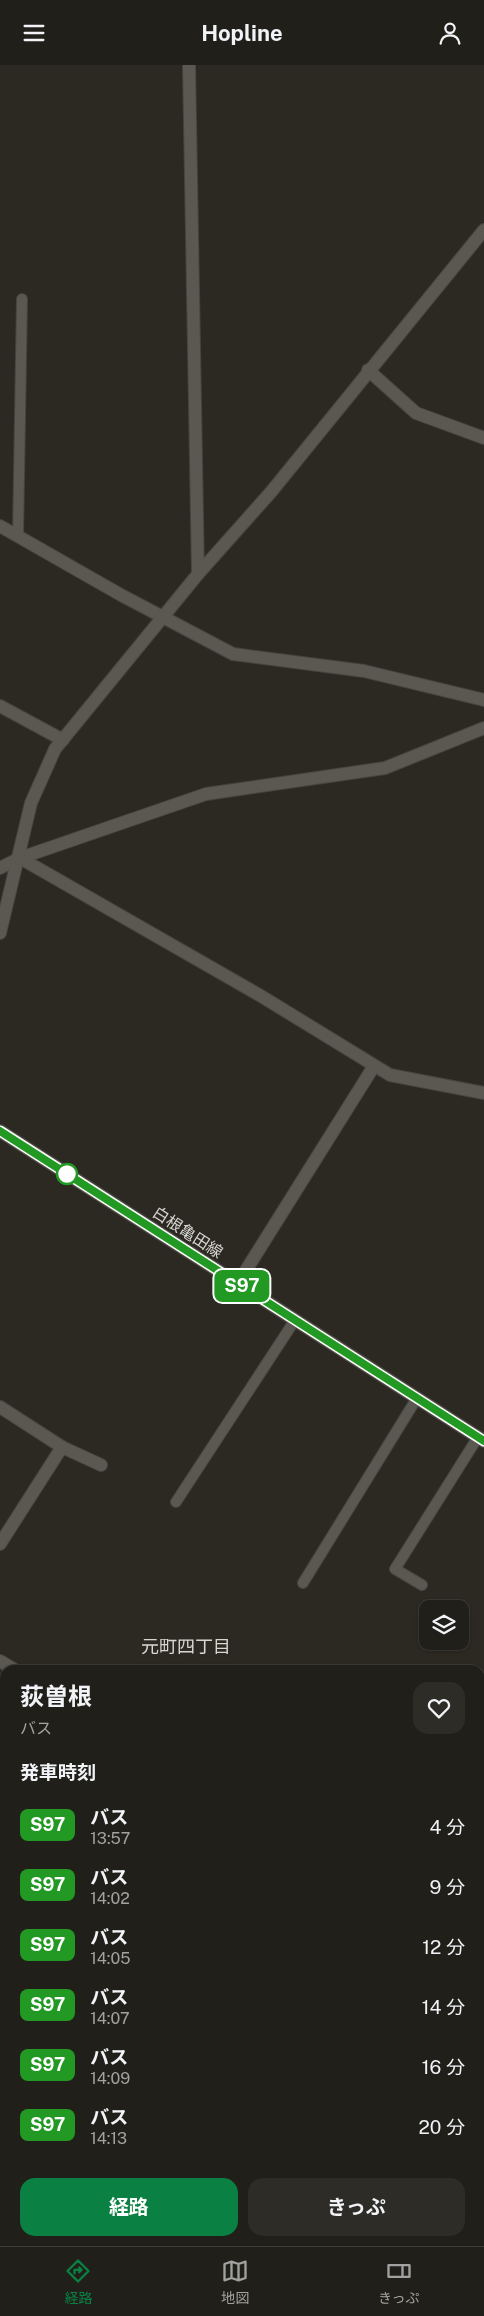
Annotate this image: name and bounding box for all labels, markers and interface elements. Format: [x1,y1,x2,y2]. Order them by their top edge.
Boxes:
icon: menu [20,19,48,47]
icon: person [436,19,464,47]
text: Hopline [201,20,283,46]
unlabelled marker [56,1163,78,1185]
street label: 白根亀田線 [149,1203,226,1262]
line badge: S97 [213,1270,271,1302]
text: S97 [224,1275,260,1296]
map controls [419,1600,469,1650]
button: layers [419,1600,469,1650]
district label: 元町四丁目 [141,1636,231,1657]
text: 荻曽根 [20,1682,92,1710]
button: heart [413,1682,465,1734]
text: バス [20,1719,52,1738]
text: 発車時刻 [20,1761,96,1783]
text: バス [90,1806,128,1828]
text: S97 [30,1814,65,1835]
text: 4 分 [429,1816,465,1838]
text: 13:57 [90,1829,130,1848]
text: バス [90,1866,128,1888]
text: S97 [30,1874,65,1895]
text: 9 分 [430,1876,465,1898]
text: 14:02 [90,1889,130,1908]
text: バス [90,1926,128,1948]
text: S97 [30,1934,65,1955]
text: 12 分 [422,1936,465,1958]
text: 14:05 [90,1949,131,1968]
text: バス [90,1986,128,2008]
text: S97 [30,1994,65,2015]
text: 14 分 [422,1996,465,2018]
text: 14:07 [90,2009,130,2028]
text: バス [90,2046,128,2068]
text: S97 [30,2054,65,2075]
text: 16 分 [422,2056,465,2078]
text: 14:09 [90,2069,130,2088]
text: バス [90,2106,128,2128]
text: S97 [30,2114,65,2135]
text: 20 分 [418,2116,465,2138]
text: 14:13 [90,2129,127,2148]
button: 経路 [20,2178,238,2236]
button: きっぷ [248,2178,465,2236]
tab: 経路 [64,2257,92,2307]
tab: 地図 [221,2257,249,2307]
tab: きっぷ [378,2257,420,2307]

